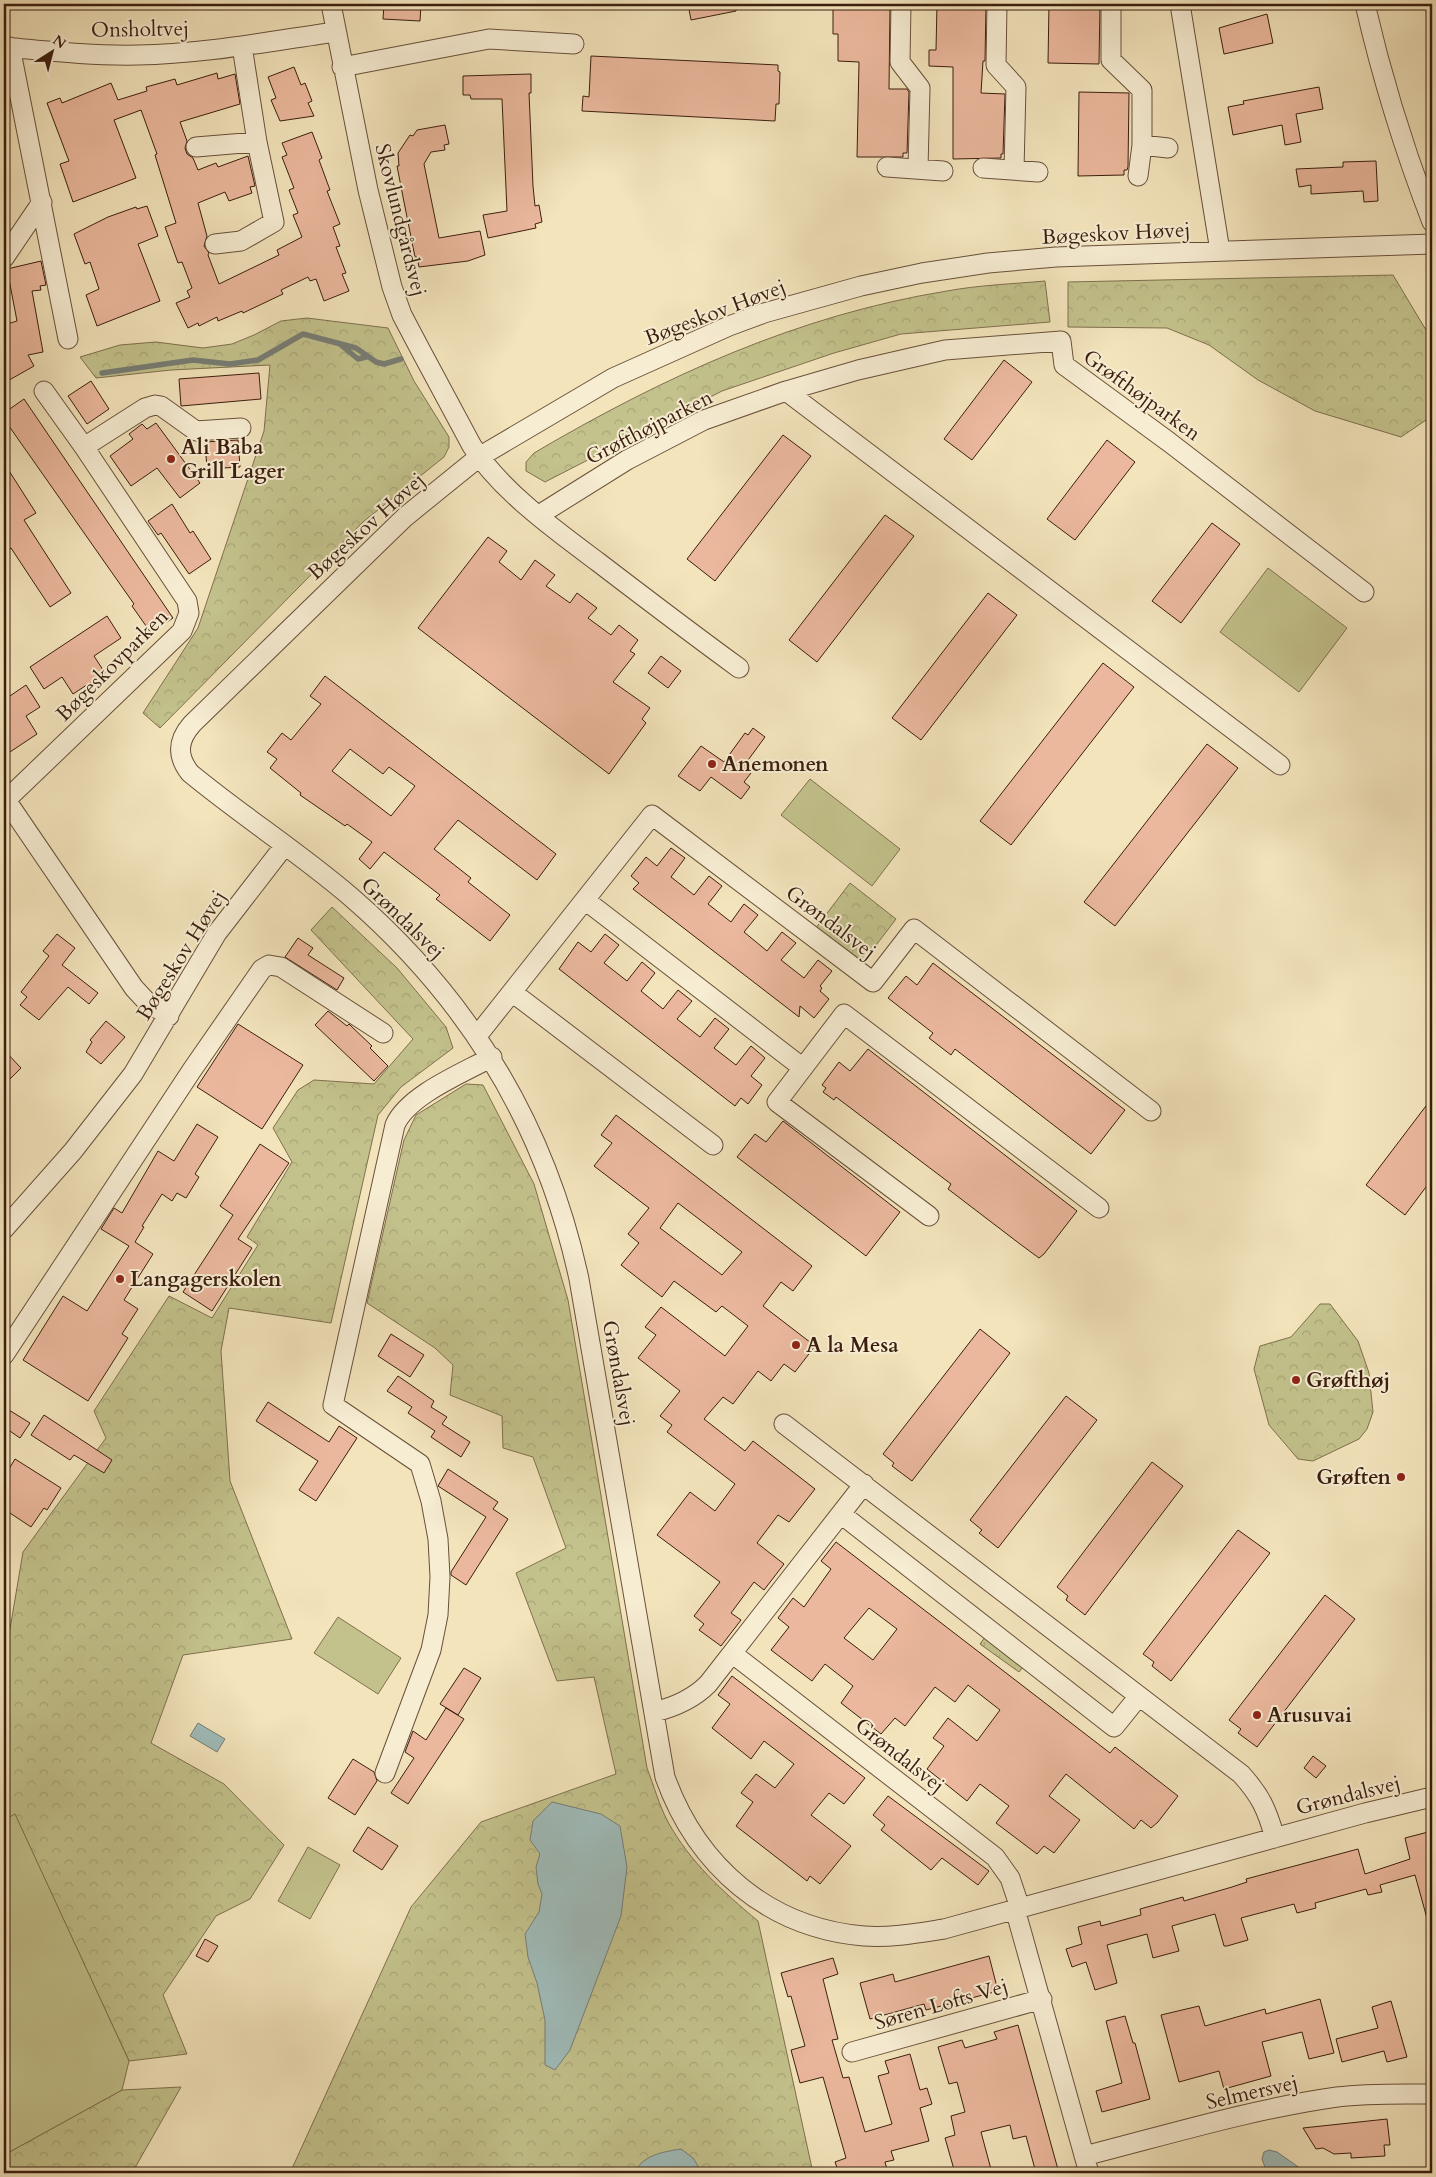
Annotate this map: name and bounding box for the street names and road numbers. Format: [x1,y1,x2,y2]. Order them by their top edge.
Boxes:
street label: Onsholtvej [91,14,189,45]
street label: Skovlundgårdsvej [368,141,434,300]
street label: Bøgeskov Høvej [1041,215,1191,252]
street label: Bøgeskov Høvej [641,272,790,353]
street label: Grøfthøjparken [1077,343,1207,448]
street label: Grøfthøjparken [581,383,718,472]
street label: Bøgeskov Høvej [301,466,431,587]
street label: Bøgeskovparken [50,603,175,728]
street label: Grøndalsvej [354,871,451,966]
street label: Grøndalsvej [779,879,882,966]
street label: Bøgeskov Høvej [130,884,233,1026]
street label: Grøndalsvej [595,1318,642,1428]
street label: Grøndalsvej [849,1711,951,1800]
street label: Grøndalsvej [1293,1769,1403,1822]
street label: Søren Lofts Vej [871,1972,1011,2037]
street label: Selmersvej [1203,2068,1301,2117]

